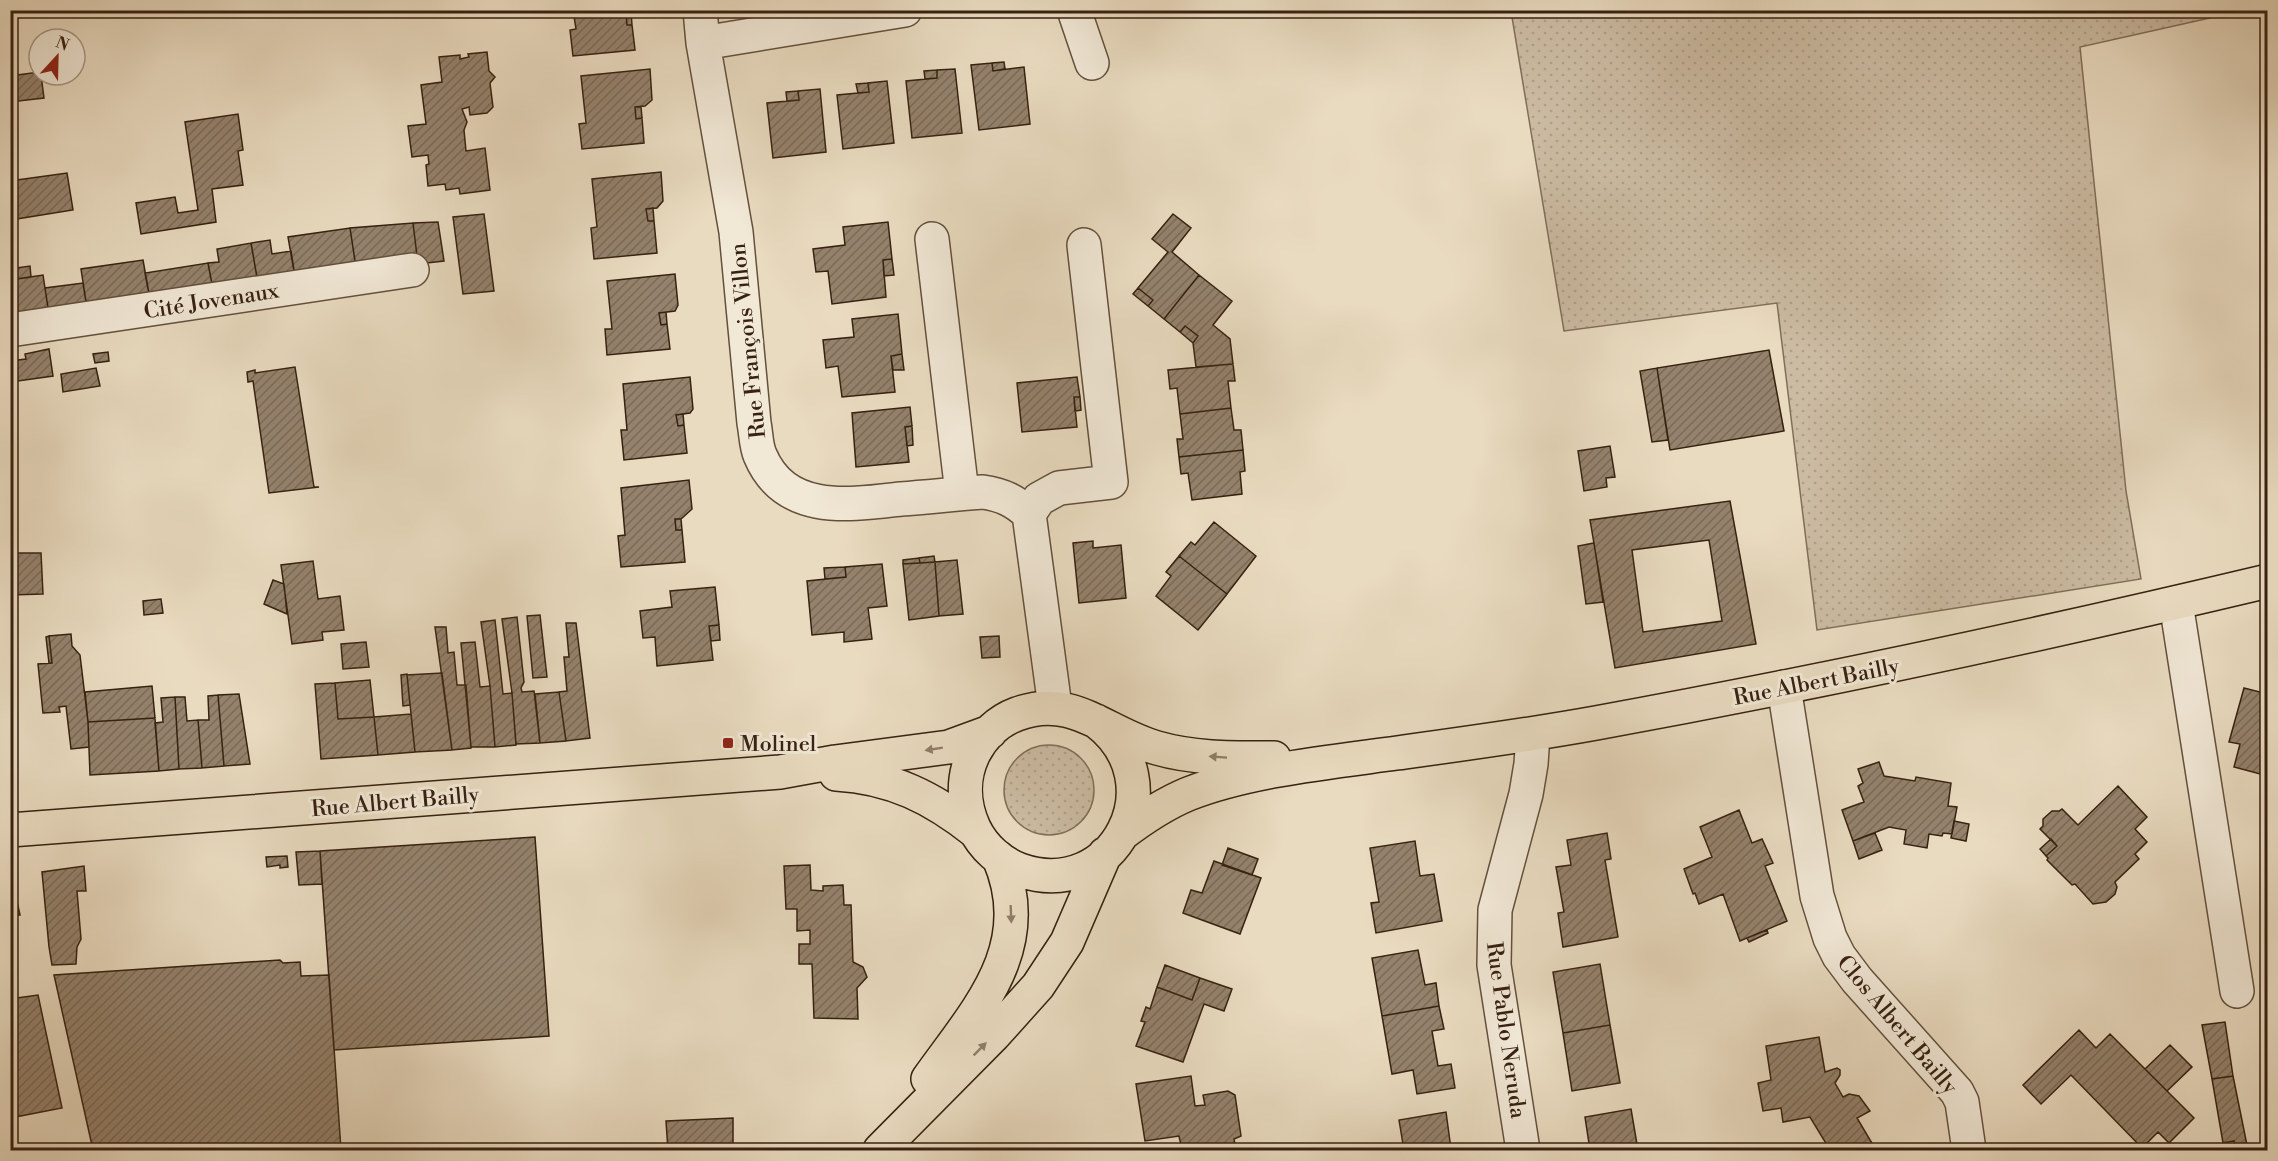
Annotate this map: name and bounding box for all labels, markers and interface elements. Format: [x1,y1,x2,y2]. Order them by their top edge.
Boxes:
north arrow [27,27,87,87]
text: N [53,32,72,56]
street label: Rue François Villon [725,242,772,440]
street label: Cité Jovenaux [142,277,282,325]
street label: Rue Albert Bailly [1731,653,1902,712]
place label: Molinel [740,731,817,758]
marker: Molinel [721,736,735,750]
one-way arrow [924,745,943,754]
one-way arrow [1208,752,1227,762]
street label: Rue Albert Bailly [310,782,481,823]
one-way arrow [1007,905,1016,924]
street label: Rue Pablo Neruda [1480,940,1531,1121]
street label: Clos Albert Bailly [1831,950,1963,1100]
one-way arrow [973,1042,987,1056]

